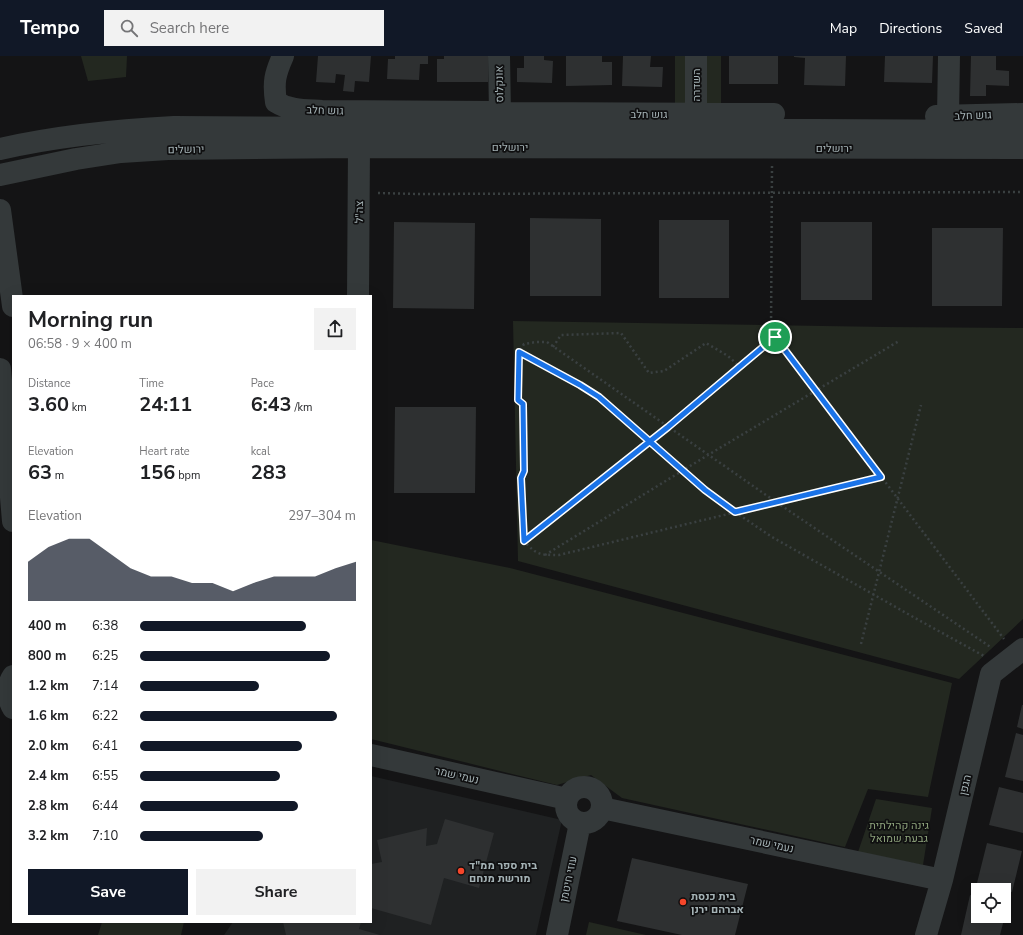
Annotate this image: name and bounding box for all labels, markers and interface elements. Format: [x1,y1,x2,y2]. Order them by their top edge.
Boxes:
search box [104,10,384,46]
text: Tempo [20,15,80,41]
icon: search [118,17,140,39]
text: Search here [150,18,229,38]
text: Map [830,19,857,38]
text: Directions [879,19,942,38]
text: Saved [964,19,1003,38]
street label: אונקלוס [492,65,507,103]
street label: השדרה [689,69,704,101]
street label: גוש חלב [306,102,344,119]
street label: גוש חלב [630,107,668,122]
street label: גוש חלב [954,107,992,124]
street label: ירושלים [492,140,528,155]
street label: ירושלים [816,141,852,156]
street label: ירושלים [168,142,204,157]
street label: צה"ל [352,201,367,223]
text: Morning run [28,305,153,335]
button: share [314,308,356,350]
pin [758,320,792,354]
icon: arrive [764,326,786,348]
text: 06:58 · 9 × 400 m [28,335,132,353]
text: Distance [28,376,71,391]
text: Time [139,376,164,391]
text: Pace [251,376,274,391]
text: 3.60 [28,391,69,418]
text: 24:11 [139,391,192,418]
text: 6:43 [251,391,292,418]
text: km [69,400,87,415]
text: /km [292,400,312,415]
text: Elevation [28,444,74,459]
text: Heart rate [139,444,190,459]
text: kcal [251,444,270,459]
text: 63 [28,459,52,486]
text: 156 [139,459,175,486]
text: 283 [251,459,287,486]
text: m [52,468,64,483]
text: bpm [175,468,200,483]
text: Elevation [28,507,82,525]
text: 297–304 m [288,507,356,525]
text: 400 m [28,617,66,635]
text: 6:38 [92,617,118,635]
text: 800 m [28,647,66,665]
text: 6:25 [92,647,118,665]
text: 1.2 km [28,677,69,695]
text: 7:14 [92,677,118,695]
text: 1.6 km [28,707,69,725]
text: 6:22 [92,707,118,725]
text: 2.0 km [28,737,69,755]
text: 6:41 [92,737,118,755]
street label: נעמי שמר [433,763,480,788]
text: 2.4 km [28,767,69,785]
text: 6:55 [92,767,118,785]
street label: הגפן [956,773,975,797]
text: 2.8 km [28,797,69,815]
text: 6:44 [92,797,118,815]
park label: גינה קהילתית גבעת שמואל [869,818,929,846]
text: 3.2 km [28,827,69,845]
text: 7:10 [92,827,118,845]
street label: נעמי שמר [749,833,795,856]
street label: עוזי חיטמן [556,855,581,903]
place label: בית ספר ממ"ד מורשת מנחם [469,858,537,886]
marker: בית ספר ממ"ד מורשת מנחם [456,866,466,876]
button: Save [28,869,188,915]
button: Share [196,869,356,915]
map controls [971,883,1011,923]
button: locate [971,883,1011,923]
place label: בית כנסת אברהם ירנן [691,889,744,917]
marker: בית כנסת אברהם ירנן [678,897,688,907]

